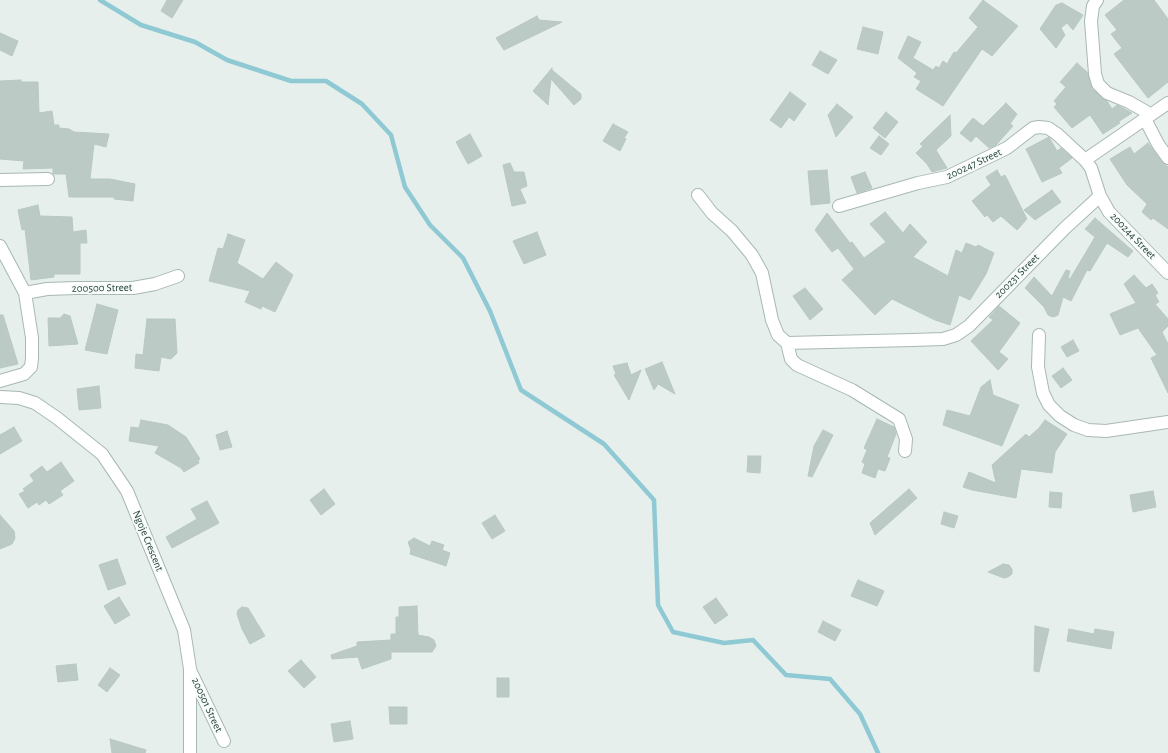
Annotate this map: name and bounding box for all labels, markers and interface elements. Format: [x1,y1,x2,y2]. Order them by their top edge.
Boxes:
street label: 200247 Street [944,146,1004,182]
street label: 200244 Street [1107,210,1159,262]
street label: 200231 Street [992,251,1042,301]
street label: 200500 Street [72,281,132,295]
street label: Ngoje Crescent [130,509,166,573]
street label: 200501 Street [189,676,225,734]

